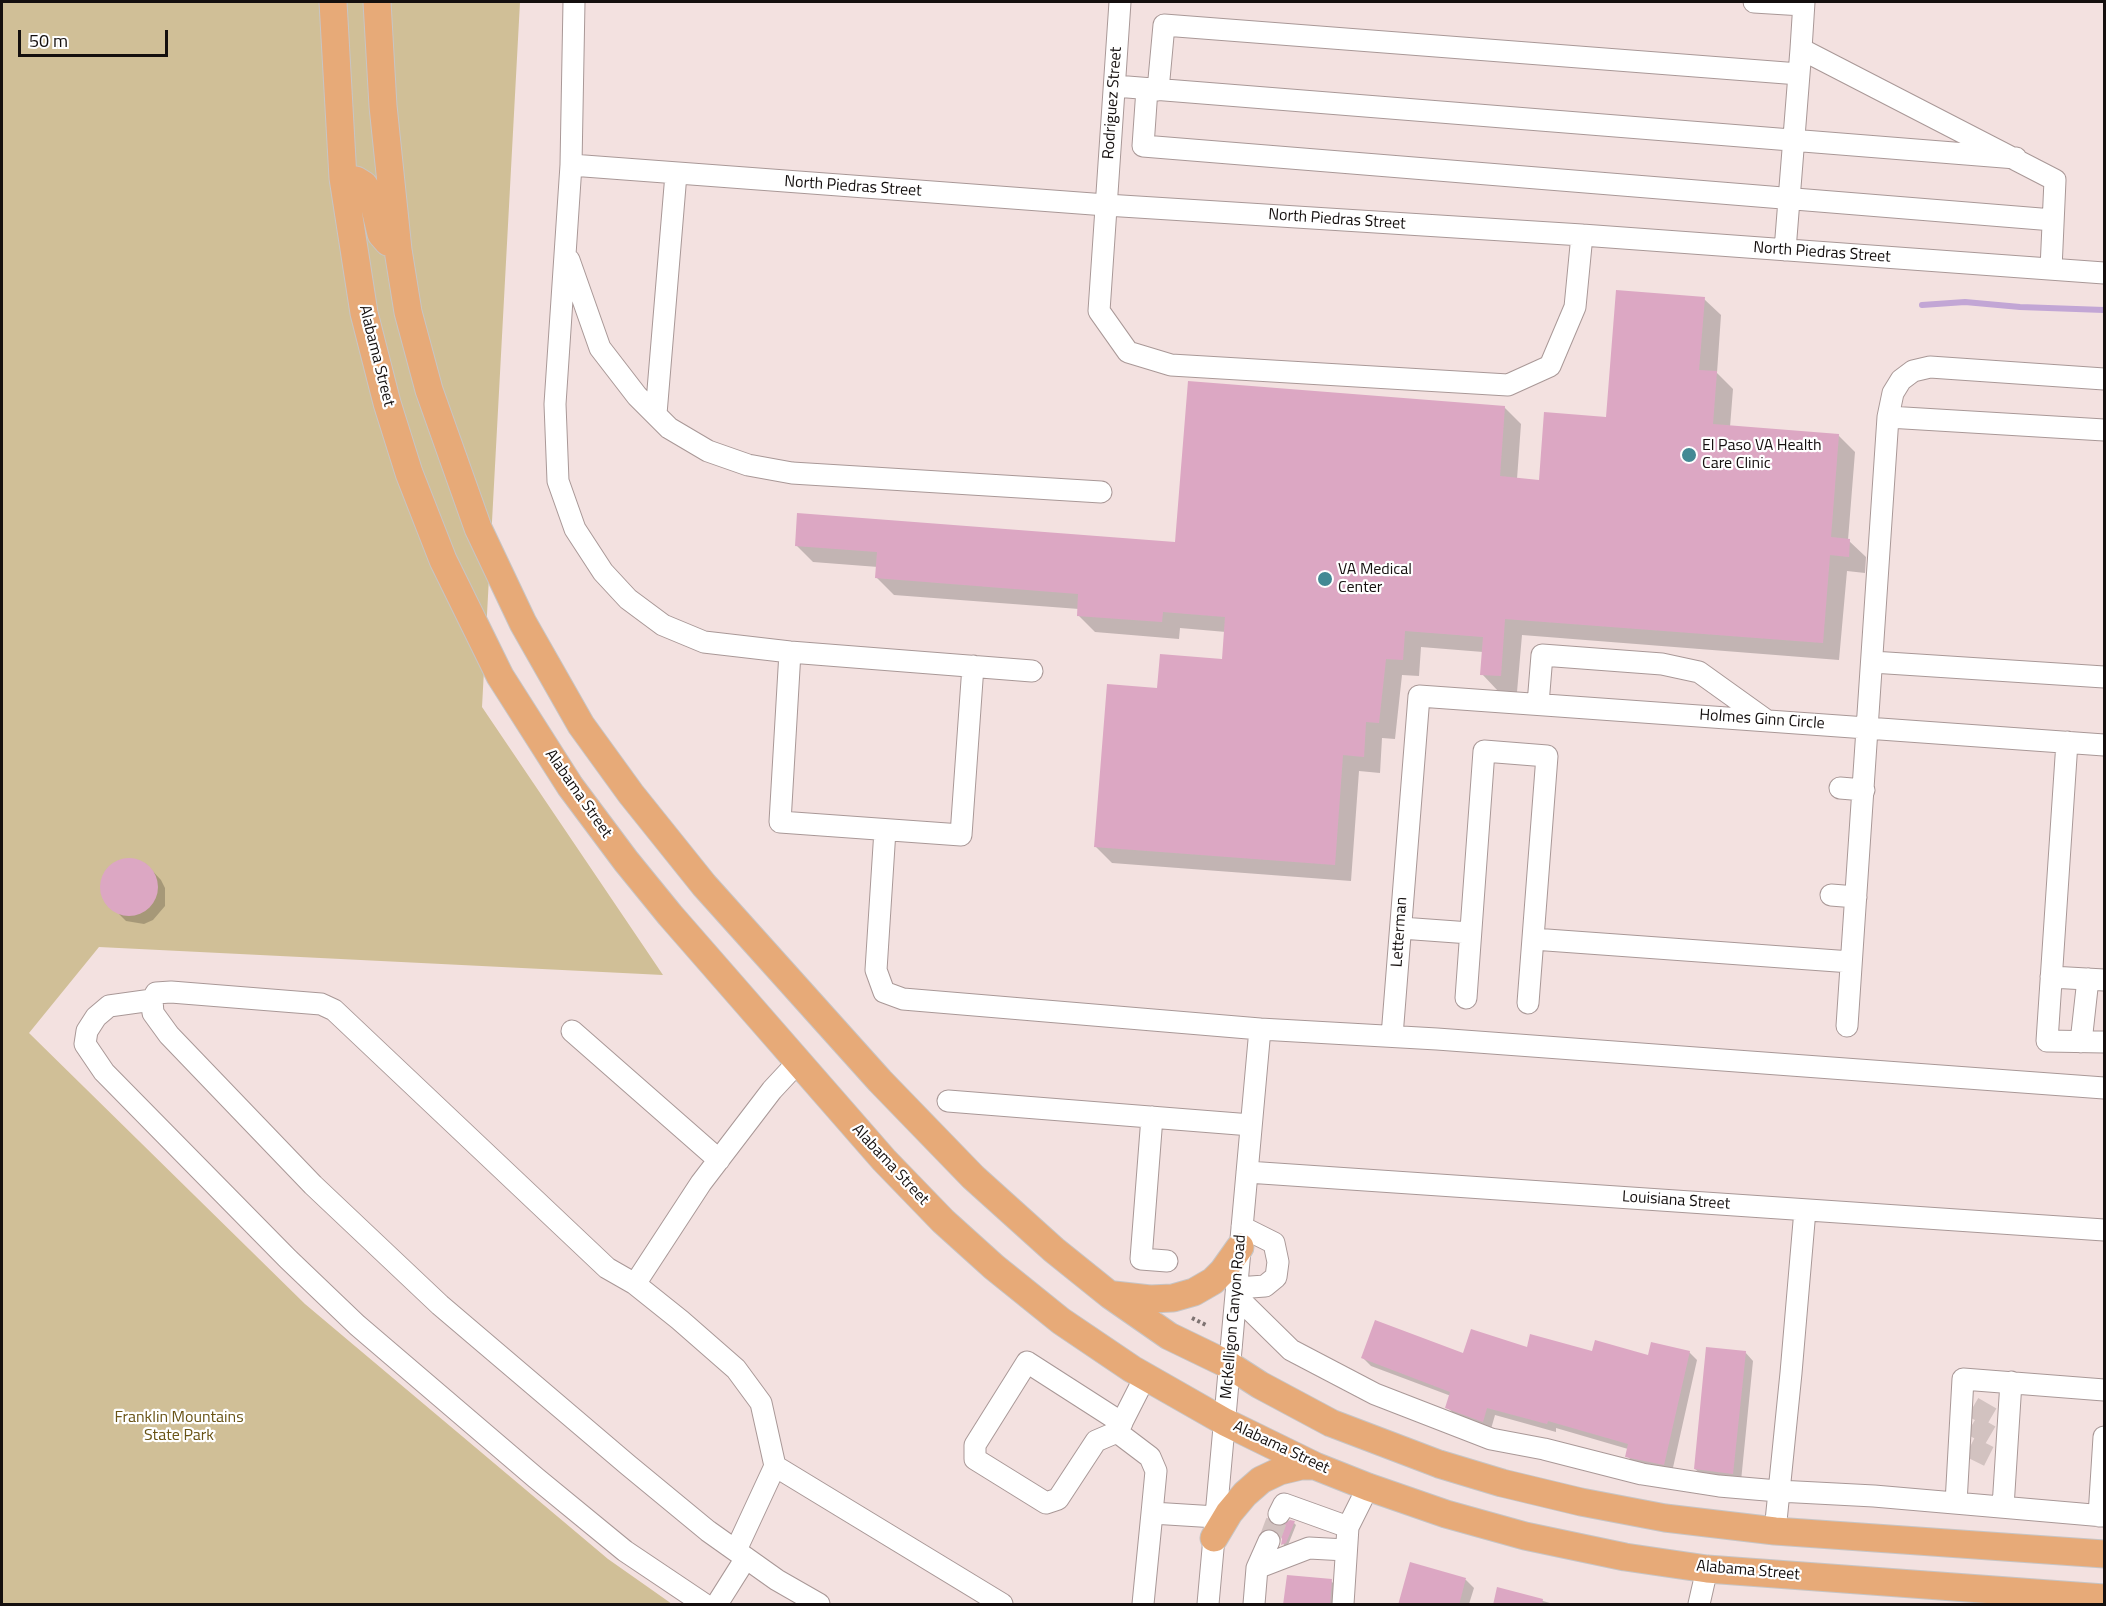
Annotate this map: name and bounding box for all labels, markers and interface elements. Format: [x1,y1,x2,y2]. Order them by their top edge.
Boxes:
scale bar [21,18,171,56]
text: 50 m [29,27,68,54]
street label: Rodriguez Street [1099,46,1127,160]
street label: North Piedras Street [784,173,922,201]
street label: North Piedras Street [1268,206,1406,234]
street label: North Piedras Street [1753,239,1891,267]
street label: Alabama Street [354,303,398,409]
place label: El Paso VA Health Care Clinic [1702,436,1822,474]
marker: El Paso VA Health Care Clinic [1680,446,1698,464]
place label: VA Medical Center [1338,560,1412,598]
marker: VA Medical Center [1316,570,1334,588]
street label: Holmes Ginn Circle [1699,706,1825,734]
street label: Alabama Street [540,746,616,842]
street label: Letterman [1388,896,1412,968]
street label: Alabama Street [848,1120,932,1210]
street label: Louisiana Street [1621,1188,1731,1214]
street label: McKelligon Canyon Road [1217,1234,1251,1400]
park label: Franklin Mountains State Park [114,1408,244,1446]
street label: Alabama Street [1230,1417,1332,1479]
street label: Alabama Street [1695,1557,1801,1585]

